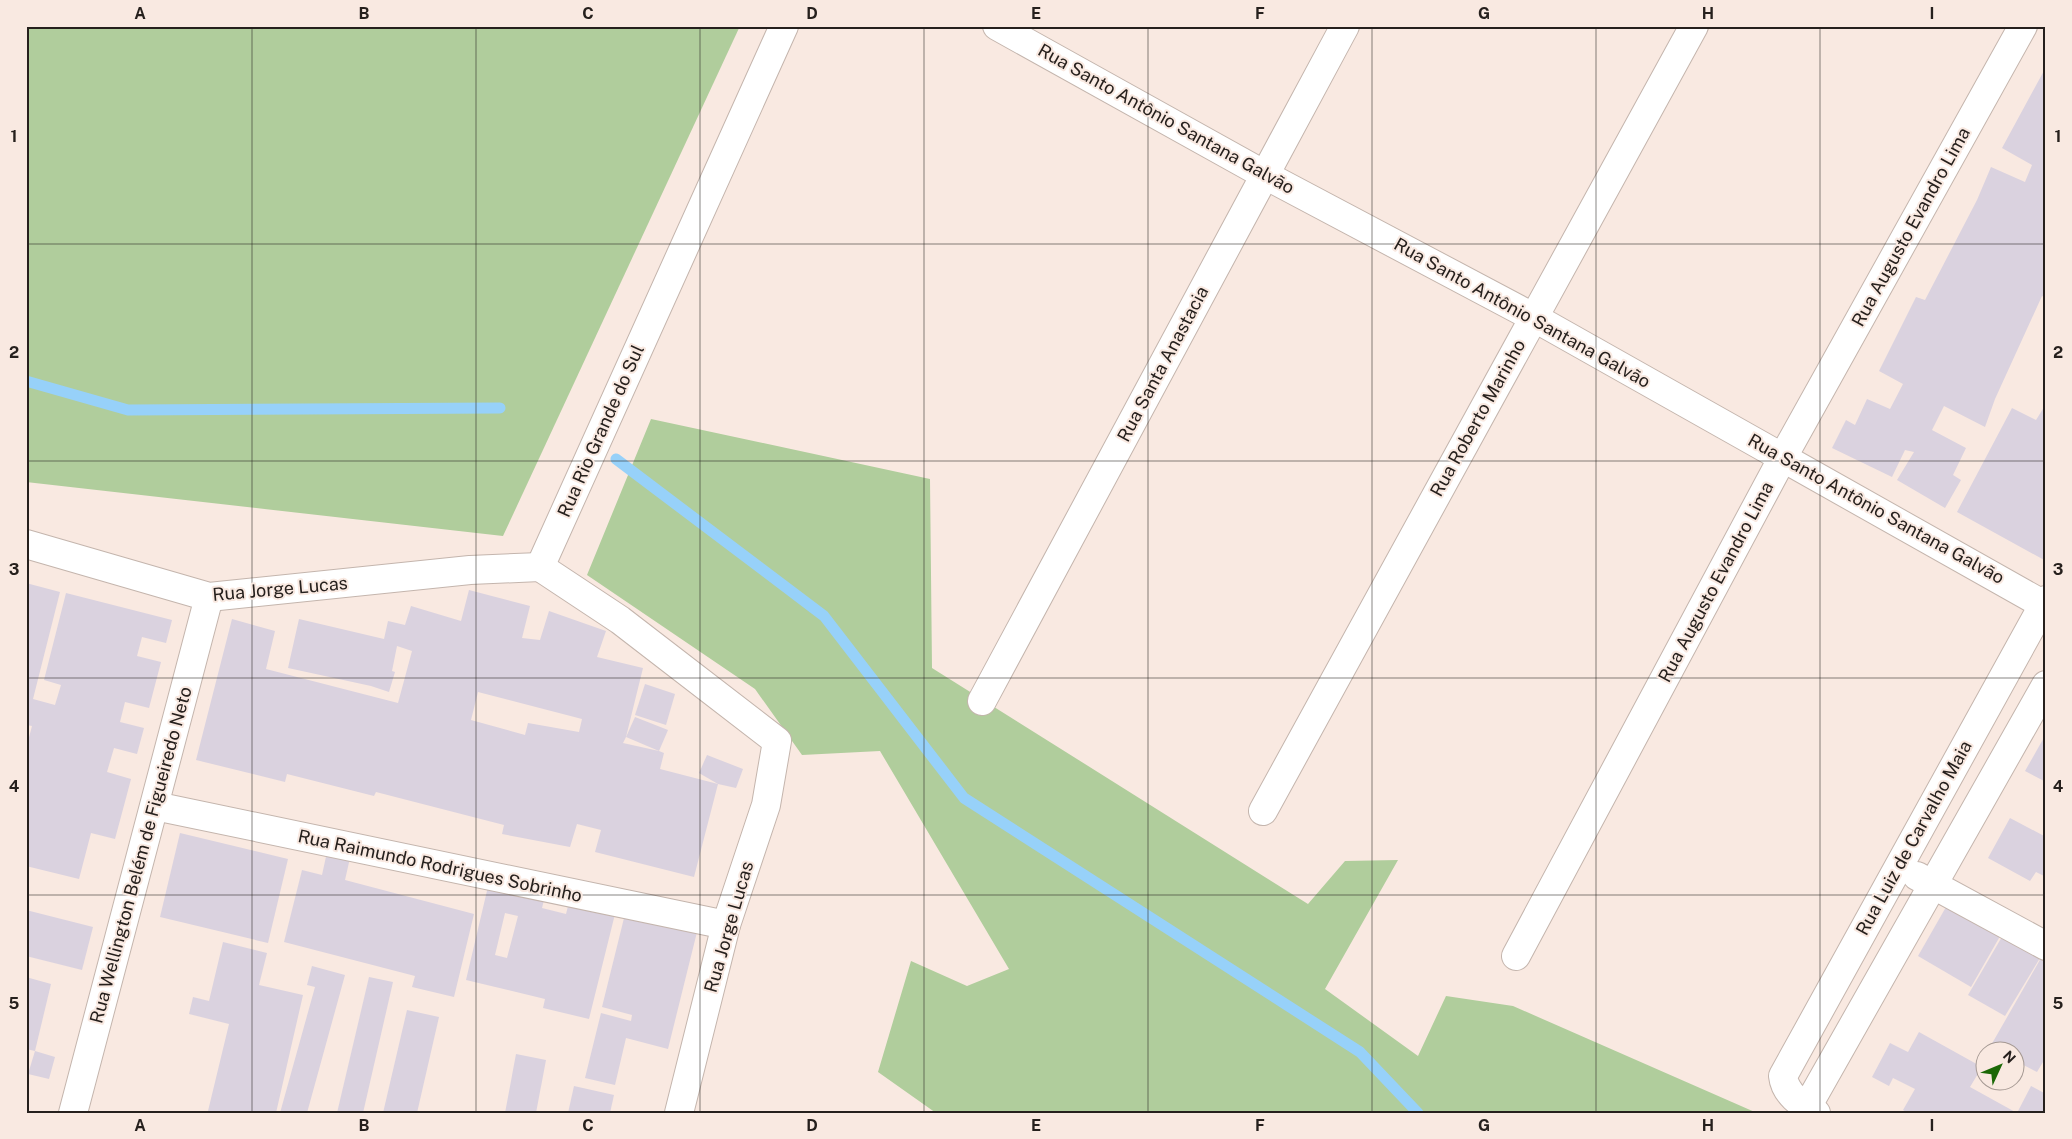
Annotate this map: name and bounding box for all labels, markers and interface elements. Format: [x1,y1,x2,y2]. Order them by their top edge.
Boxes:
text: A [134,4,146,23]
text: B [359,4,370,23]
text: C [582,4,594,23]
text: D [806,4,818,23]
text: E [1031,4,1041,23]
text: F [1255,4,1265,23]
text: G [1478,4,1490,23]
text: H [1702,4,1714,23]
text: I [1930,4,1934,23]
street label: Rua Santo Antônio Santana Galvão [1034,39,1298,198]
street label: Rua Augusto Evandro Lima [1847,124,1974,330]
text: 1 [11,127,17,146]
text: 1 [2055,127,2061,146]
street label: Rua Santo Antônio Santana Galvão [1390,233,1654,392]
street label: Rua Santa Anastacia [1113,283,1212,445]
street label: Rua Roberto Marinho [1426,336,1529,500]
street label: Rua Rio Grande do Sul [553,341,648,520]
text: 2 [9,343,19,362]
text: 2 [2053,343,2063,362]
street label: Rua Santo Antônio Santana Galvão [1744,429,2008,588]
street label: Rua Augusto Evandro Lima [1654,478,1777,686]
text: 3 [9,560,19,579]
text: 3 [2053,560,2063,579]
street label: Rua Jorge Lucas [211,572,348,605]
street label: Rua Wellington Belém de Figueiredo Neto [85,684,196,1025]
street label: Rua Luiz de Carvalho Maia [1851,737,1976,939]
text: 4 [9,777,20,796]
text: 4 [2053,777,2064,796]
street label: Rua Raimundo Rodrigues Sobrinho [296,825,584,906]
street label: Rua Jorge Lucas [700,859,757,995]
text: 5 [9,994,20,1013]
text: 5 [2053,994,2064,1013]
north arrow [1974,1042,2024,1092]
text: N [2000,1047,2019,1066]
text: A [134,1116,146,1135]
text: B [359,1116,370,1135]
text: C [582,1116,594,1135]
text: D [806,1116,818,1135]
text: E [1031,1116,1041,1135]
text: F [1255,1116,1265,1135]
text: G [1478,1116,1490,1135]
text: H [1702,1116,1714,1135]
text: I [1930,1116,1934,1135]

